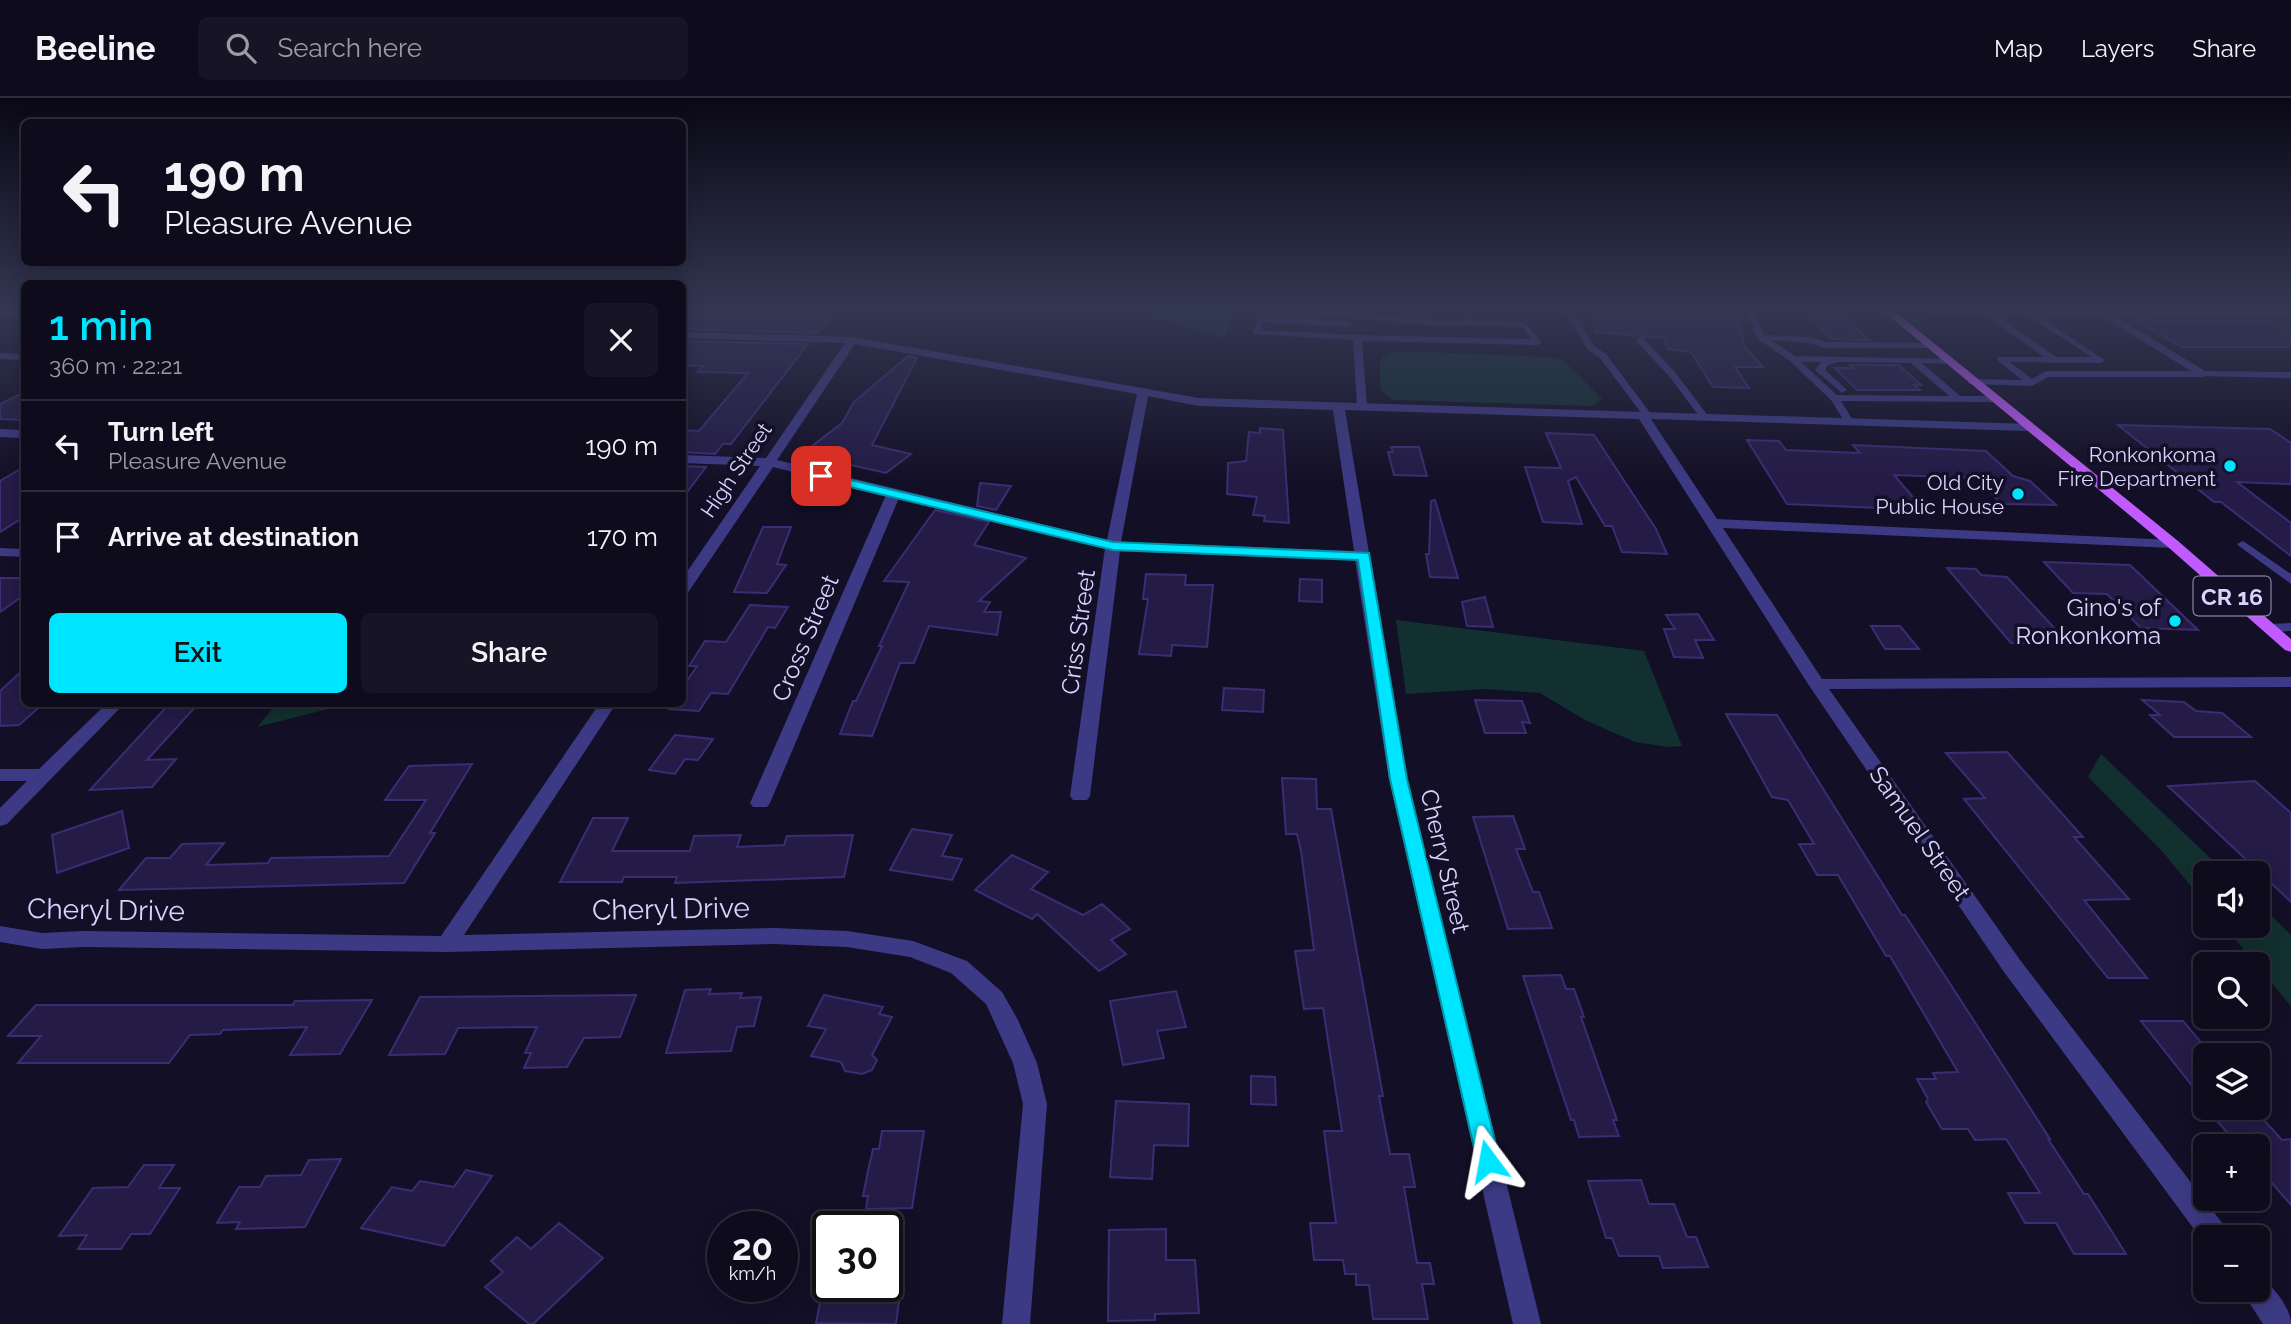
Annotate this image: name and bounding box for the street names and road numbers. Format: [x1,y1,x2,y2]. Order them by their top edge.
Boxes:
street label: High Street [695,418,777,522]
street label: Criss Street [1055,568,1101,696]
street label: Cross Street [765,570,845,706]
road number: CR 16 [2194,576,2270,616]
street label: Samuel Street [1863,761,1977,905]
street label: Cherry Street [1414,786,1476,936]
street label: Cheryl Drive [592,891,750,927]
street label: Cheryl Drive [27,892,185,928]

